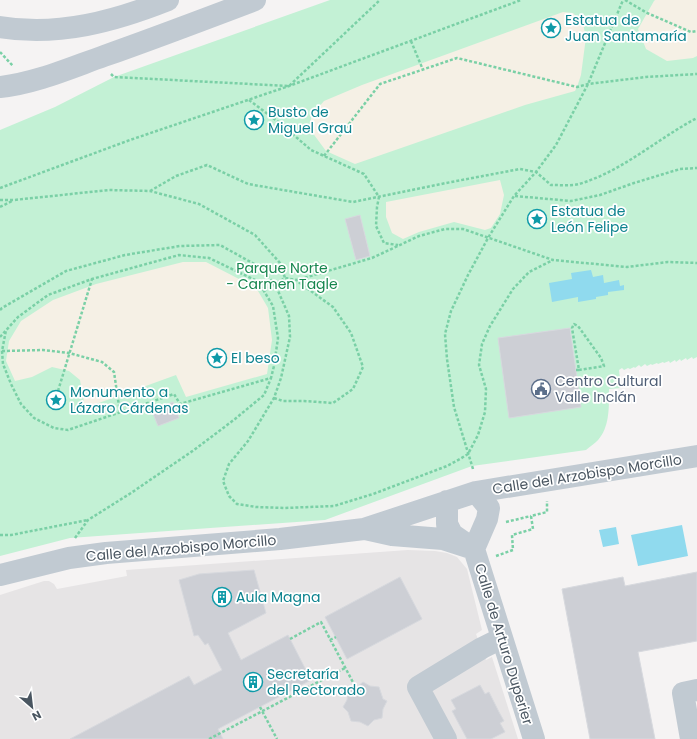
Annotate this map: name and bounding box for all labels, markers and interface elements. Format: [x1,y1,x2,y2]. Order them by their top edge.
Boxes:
place label: Estatua de Juan Santamaría [565,10,687,46]
place icon: Estatua de Juan Santamaría [540,17,562,39]
place label: Busto de Miguel Grau [268,102,352,138]
place icon: Busto de Miguel Grau [243,109,265,131]
place label: Estatua de León Felipe [551,201,628,237]
place icon: Estatua de León Felipe [526,208,548,230]
park label: Parque Norte - Carmen Tagle [226,258,338,294]
place icon: El beso [206,347,228,369]
place label: El beso [231,348,280,368]
place label: Centro Cultural Valle Inclán [555,371,662,407]
public building icon: Centro Cultural Valle Inclán [530,378,552,400]
place label: Monumento a Lázaro Cárdenas [70,382,189,418]
place icon: Monumento a Lázaro Cárdenas [45,389,67,411]
street label: Calle del Arzobispo Morcillo [491,449,683,499]
street label: Calle del Arzobispo Morcillo [85,530,277,566]
street label: Calle de Arturo Duperier [470,561,538,727]
building icon: Aula Magna [211,586,233,608]
place label: Aula Magna [236,587,320,607]
place label: Secretaría del Rectorado [267,664,365,700]
building icon: Secretaría del Rectorado [242,671,264,693]
north arrow [12,687,52,727]
text: N [29,707,44,725]

